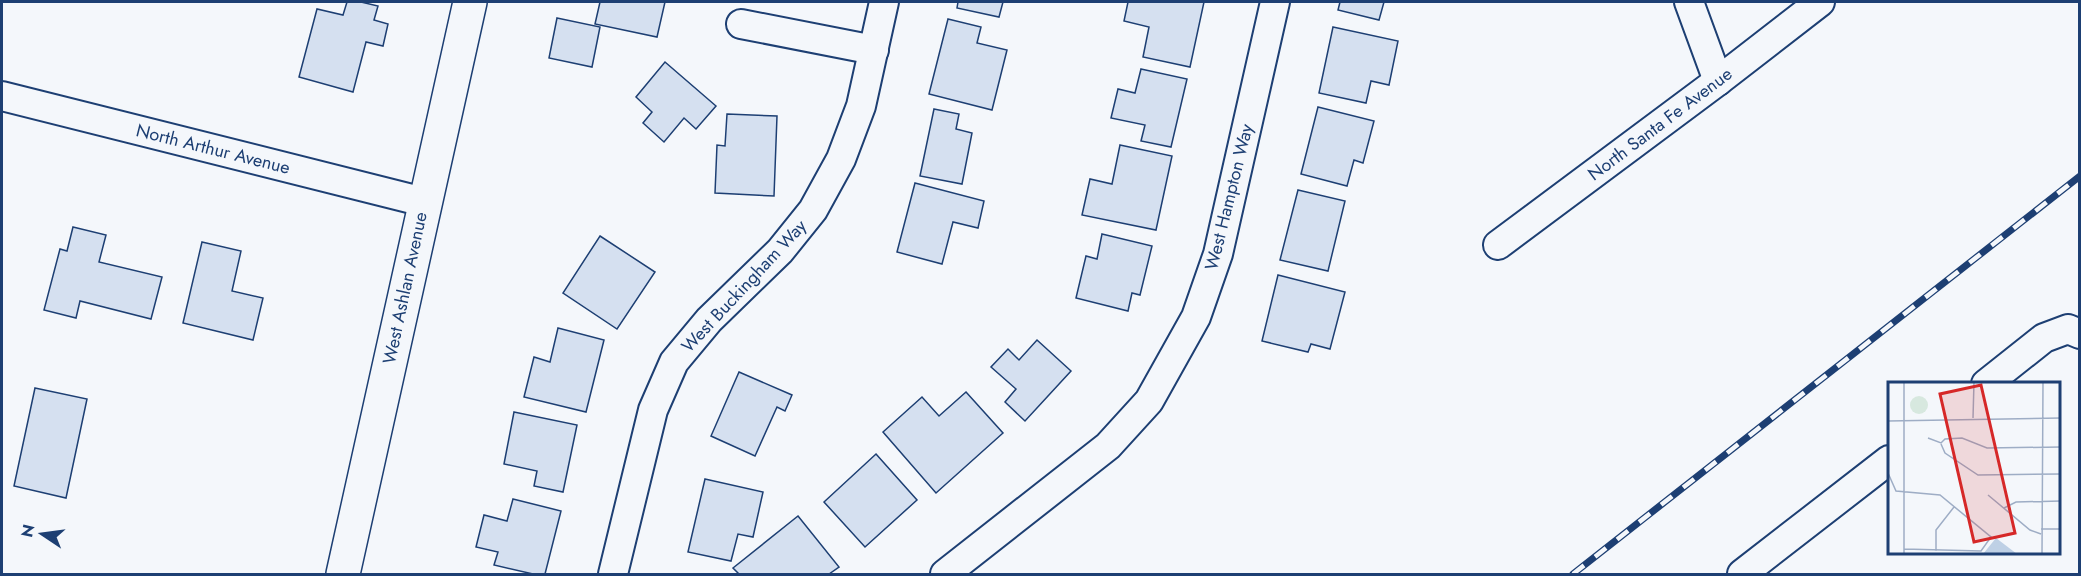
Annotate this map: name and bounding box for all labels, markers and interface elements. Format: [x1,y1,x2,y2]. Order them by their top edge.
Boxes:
street label: North Santa Fe Avenue [1582,61,1738,187]
street label: North Arthur Avenue [133,117,293,181]
street label: West Hampton Way [1198,121,1260,273]
street label: West Ashlan Avenue [376,210,434,366]
street label: West Buckingham Way [675,214,813,358]
inset map [1888,382,2060,555]
north arrow [12,504,72,564]
text: N [15,522,41,540]

